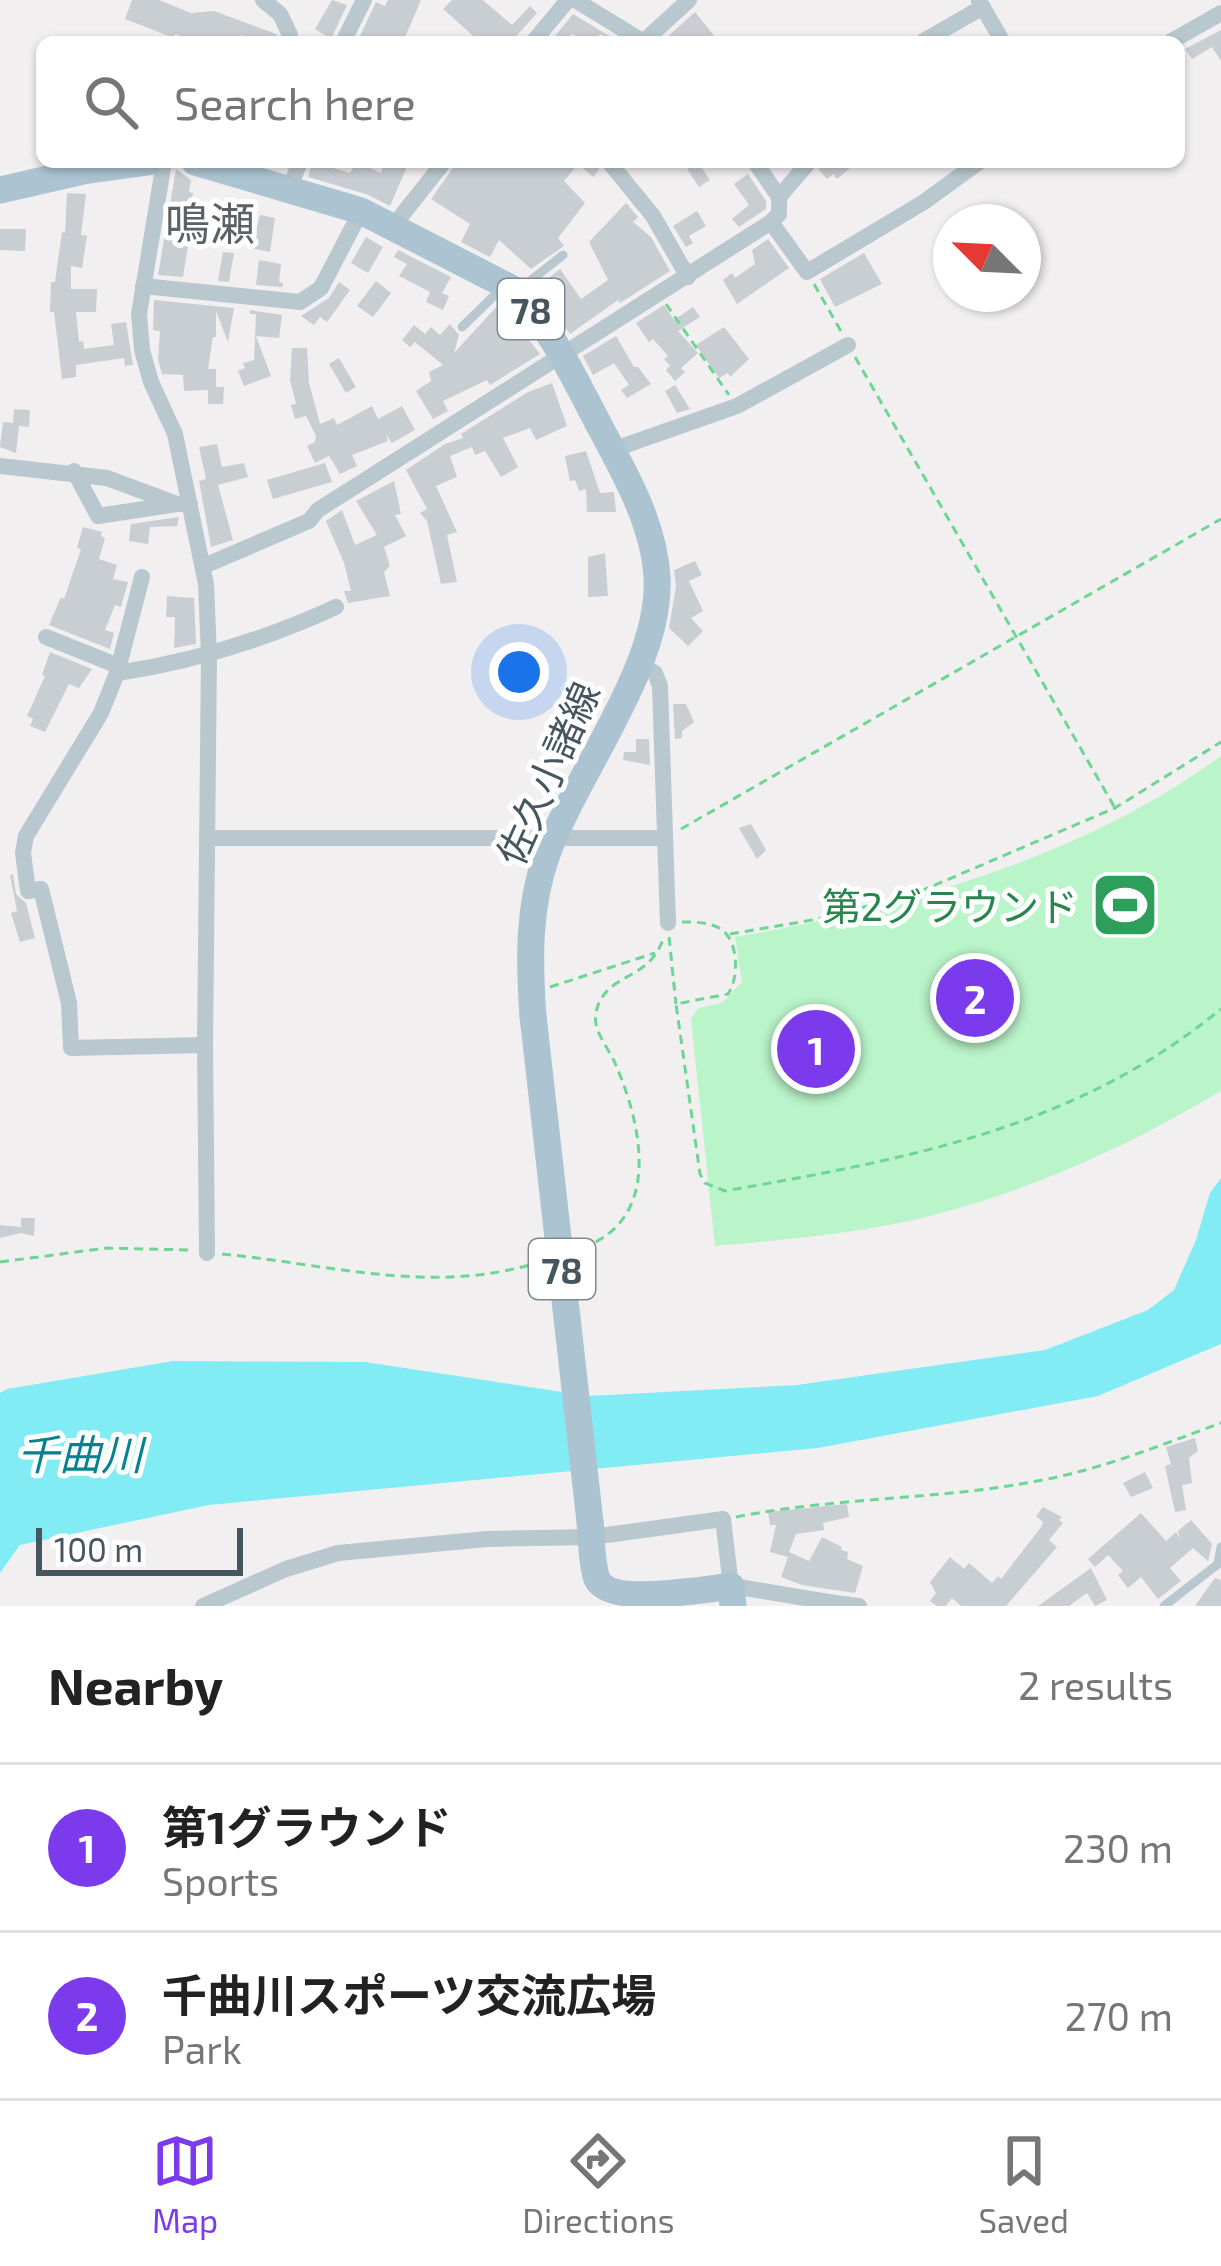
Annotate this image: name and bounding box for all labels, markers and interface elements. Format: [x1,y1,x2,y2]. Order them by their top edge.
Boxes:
search box [36,36,1185,168]
icon: search [78,69,144,135]
text: Search here [174,75,416,129]
district label: 鳴瀬 [165,195,255,249]
north arrow [933,204,1041,312]
road number: 78 [498,279,564,339]
your location [489,642,549,702]
street label: 佐久小諸線 [486,674,608,872]
sports icon: 第2グラウンド [1090,870,1160,940]
place label: 第2グラウンド [822,882,1078,929]
pin: 2 [936,953,1014,1043]
pin: 1 [777,1004,855,1094]
road number: 78 [529,1239,595,1299]
water label: 千曲川 [17,1428,147,1478]
scale bar [36,1522,243,1575]
text: 100 m [54,1529,143,1569]
text: Nearby [48,1654,223,1715]
text: 2 results [1018,1661,1173,1708]
text: 第1グラウンド [162,1799,451,1853]
text: 1 [79,1824,95,1871]
text: 230 m [1063,1824,1173,1871]
text: Sports [162,1857,279,1904]
text: 千曲川スポーツ交流広場 [162,1967,656,2021]
text: 2 [76,1992,98,2039]
text: 270 m [1065,1992,1173,2039]
text: Park [162,2025,242,2072]
tab: Map [152,2128,218,2240]
tab: Directions [522,2128,674,2240]
tab: Saved [978,2128,1069,2240]

